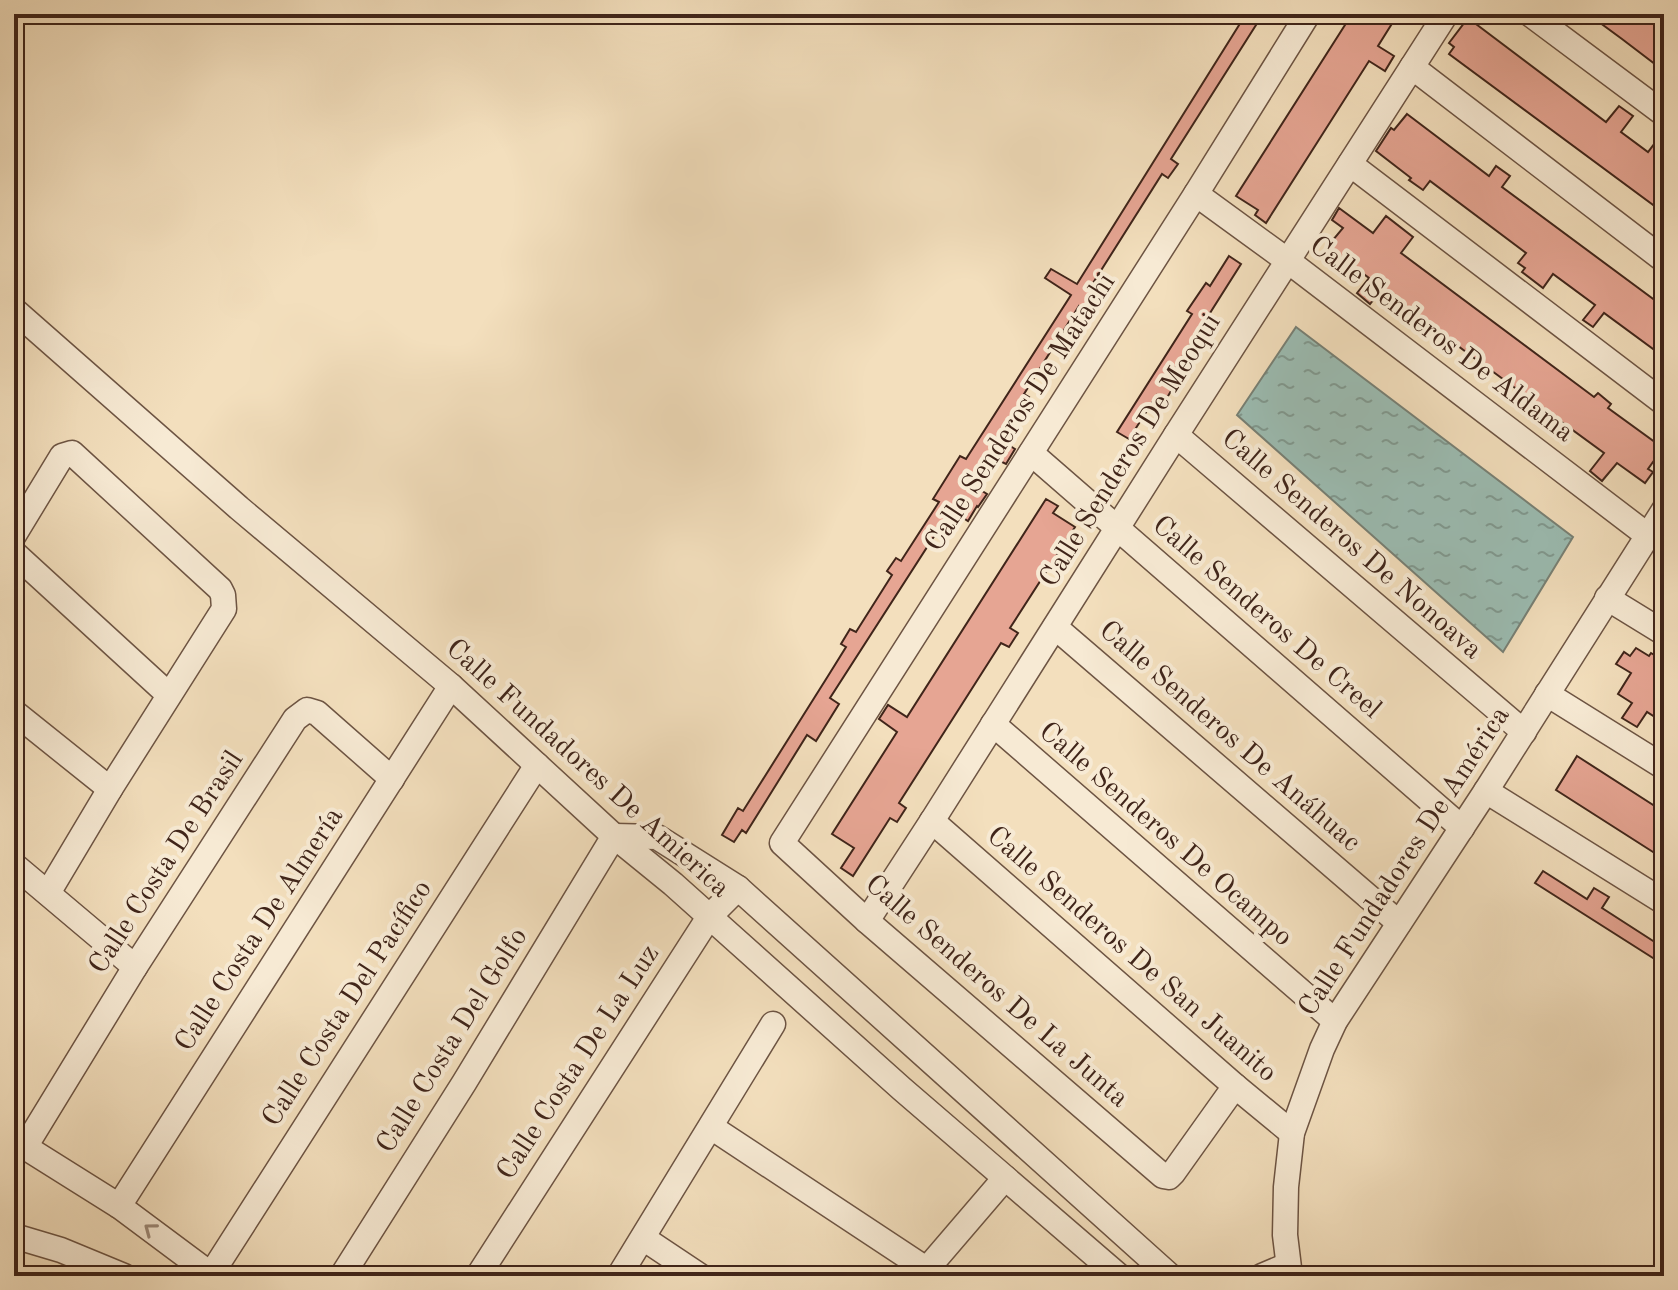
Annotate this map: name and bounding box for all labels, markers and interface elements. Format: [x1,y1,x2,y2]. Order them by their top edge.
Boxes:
street label: Calle Senderos De Aldama [1304,232,1578,448]
street label: Calle Senderos De Matachi [921,269,1121,557]
street label: Calle Senderos De Meoqui [1035,310,1227,592]
street label: Calle Senderos De Nonoava [1216,425,1486,665]
street label: Calle Senderos De Creel [1146,511,1386,725]
street label: Calle Senderos De Anáhuac [1093,616,1365,858]
street label: Calle Fundadores De Amierica [440,635,734,903]
street label: Calle Fundadores De América [1294,702,1516,1022]
street label: Calle Senderos De Ocampo [1033,718,1297,952]
street label: Calle Costa De Brasil [85,747,249,979]
street label: Calle Costa De Almería [171,803,349,1057]
street label: Calle Senderos De San Juanito [981,822,1281,1088]
street label: Calle Senderos De La Junta [859,870,1133,1114]
street label: Calle Costa Del Pacífico [258,876,438,1132]
street label: Calle Costa Del Golfo [372,924,534,1158]
street label: Calle Costa De La Luz [493,941,665,1185]
one-way arrow [145,1225,159,1239]

